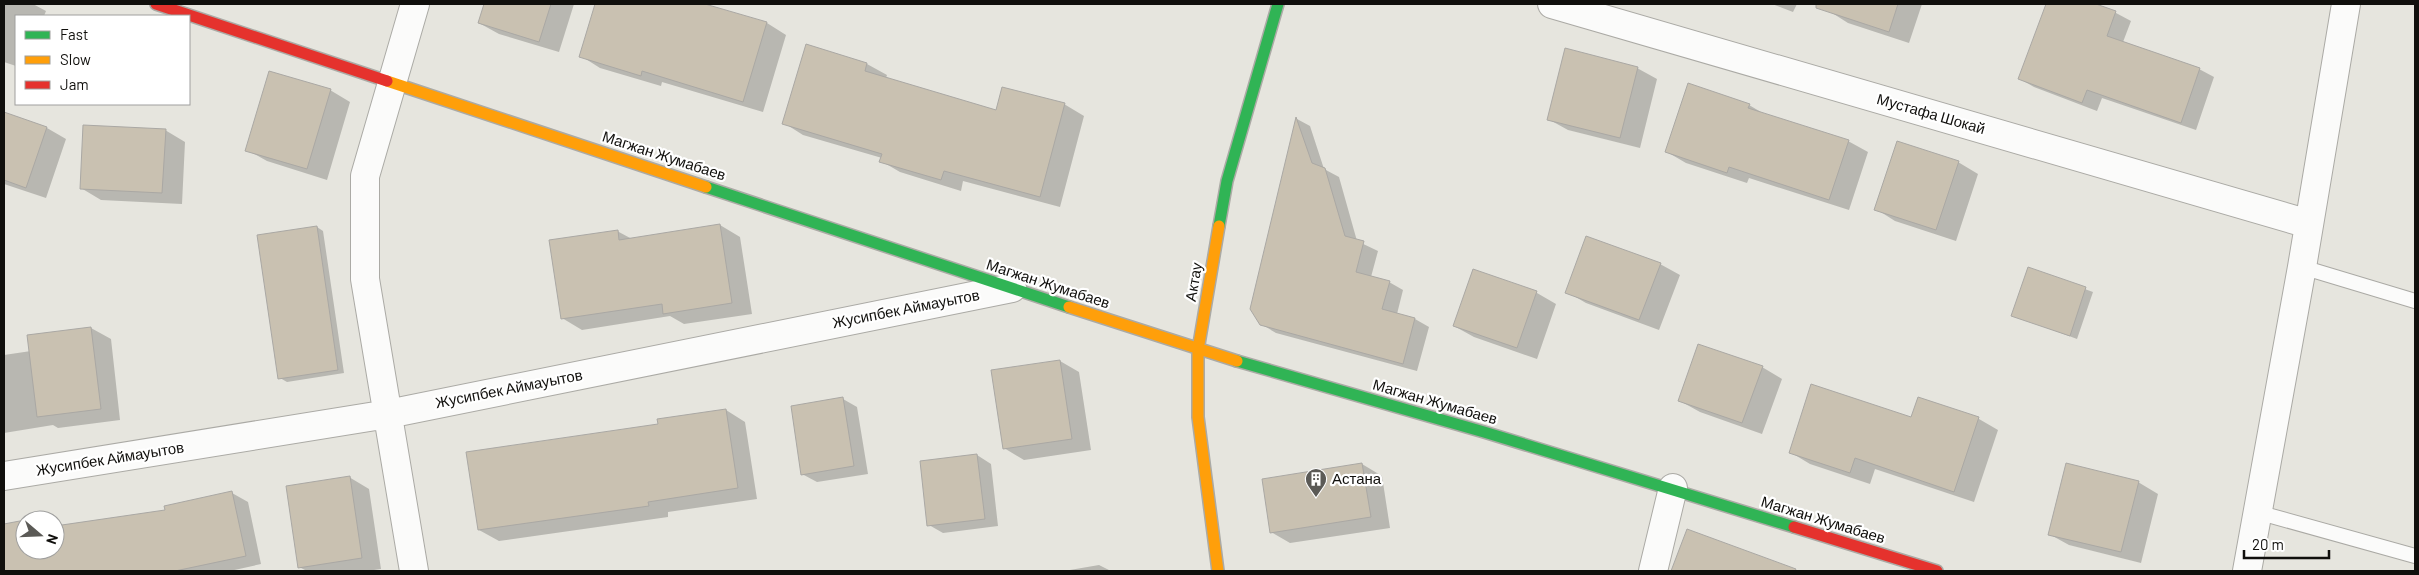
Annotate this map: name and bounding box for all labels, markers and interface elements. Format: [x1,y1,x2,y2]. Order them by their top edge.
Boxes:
legend [15,15,190,105]
text: Fast [60,25,88,43]
text: Slow [60,50,91,68]
text: Jam [60,75,89,93]
street label: Мустафа Шокай [1875,89,1988,137]
street label: Магжан Жумабаев [600,127,728,184]
street label: Магжан Жумабаев [984,255,1112,312]
street label: Актау [1181,261,1205,303]
street label: Жусипбек Аймауытов [831,285,981,331]
street label: Жусипбек Аймауытов [434,365,584,411]
street label: Магжан Жумабаев [1371,375,1500,427]
street label: Жусипбек Аймауытов [35,437,185,479]
building icon: Астана [1304,467,1328,498]
place label: Астана [1332,469,1382,487]
street label: Магжан Жумабаев [1759,492,1887,546]
north arrow [15,510,65,560]
scale bar [2244,528,2329,560]
text: N [43,532,62,547]
text: 20 m [2252,535,2284,553]

